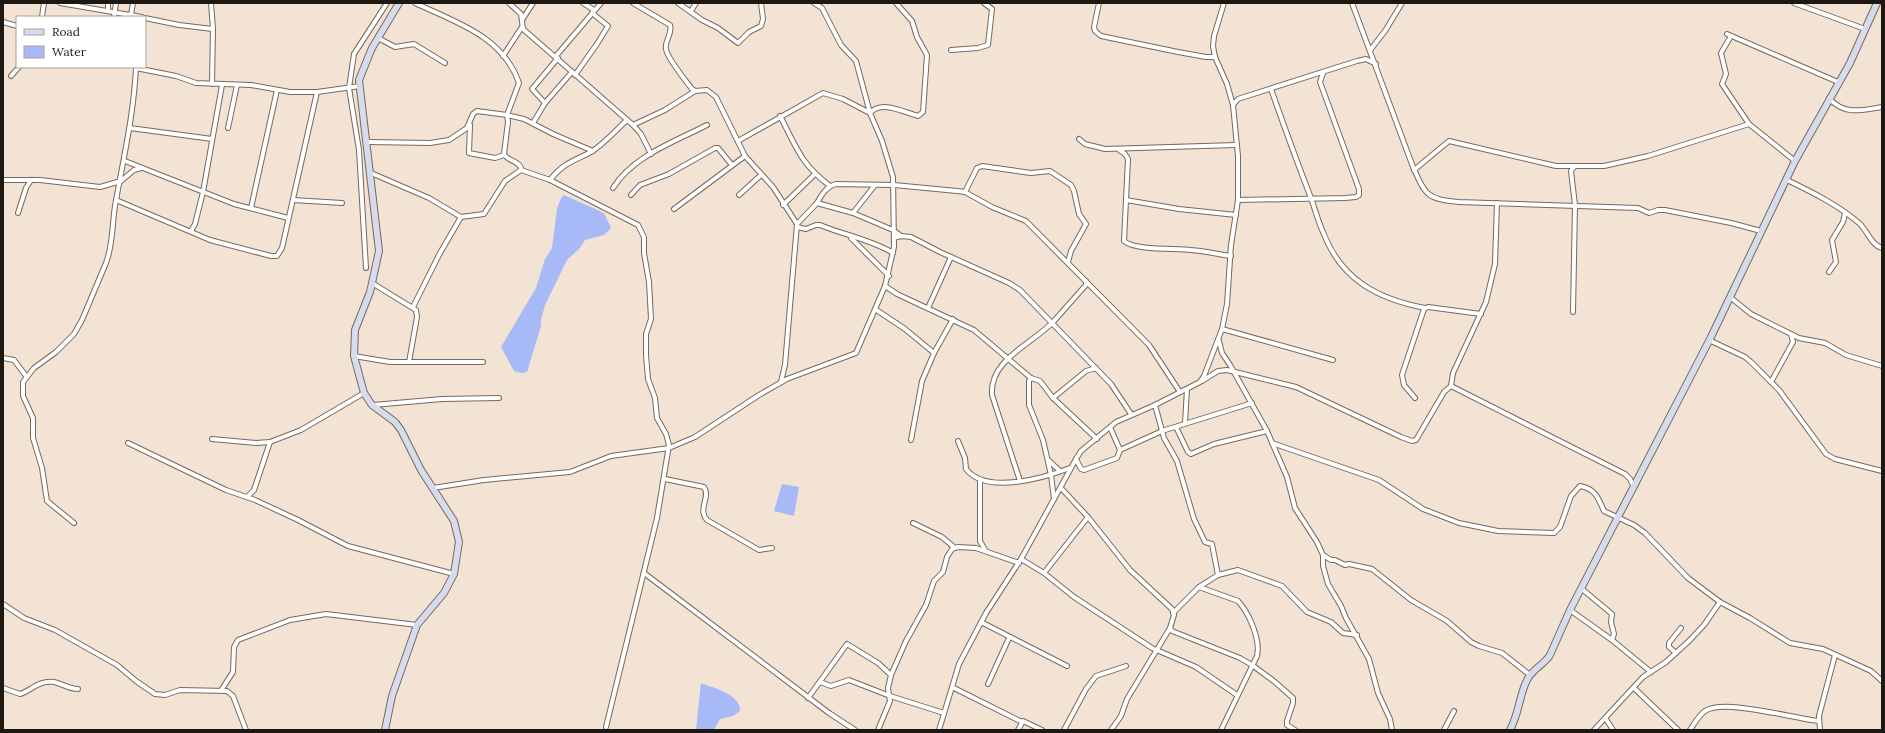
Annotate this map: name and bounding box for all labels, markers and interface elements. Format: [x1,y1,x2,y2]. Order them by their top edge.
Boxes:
legend [16,16,146,68]
text: Road [52,24,80,39]
text: Water [52,44,87,59]

